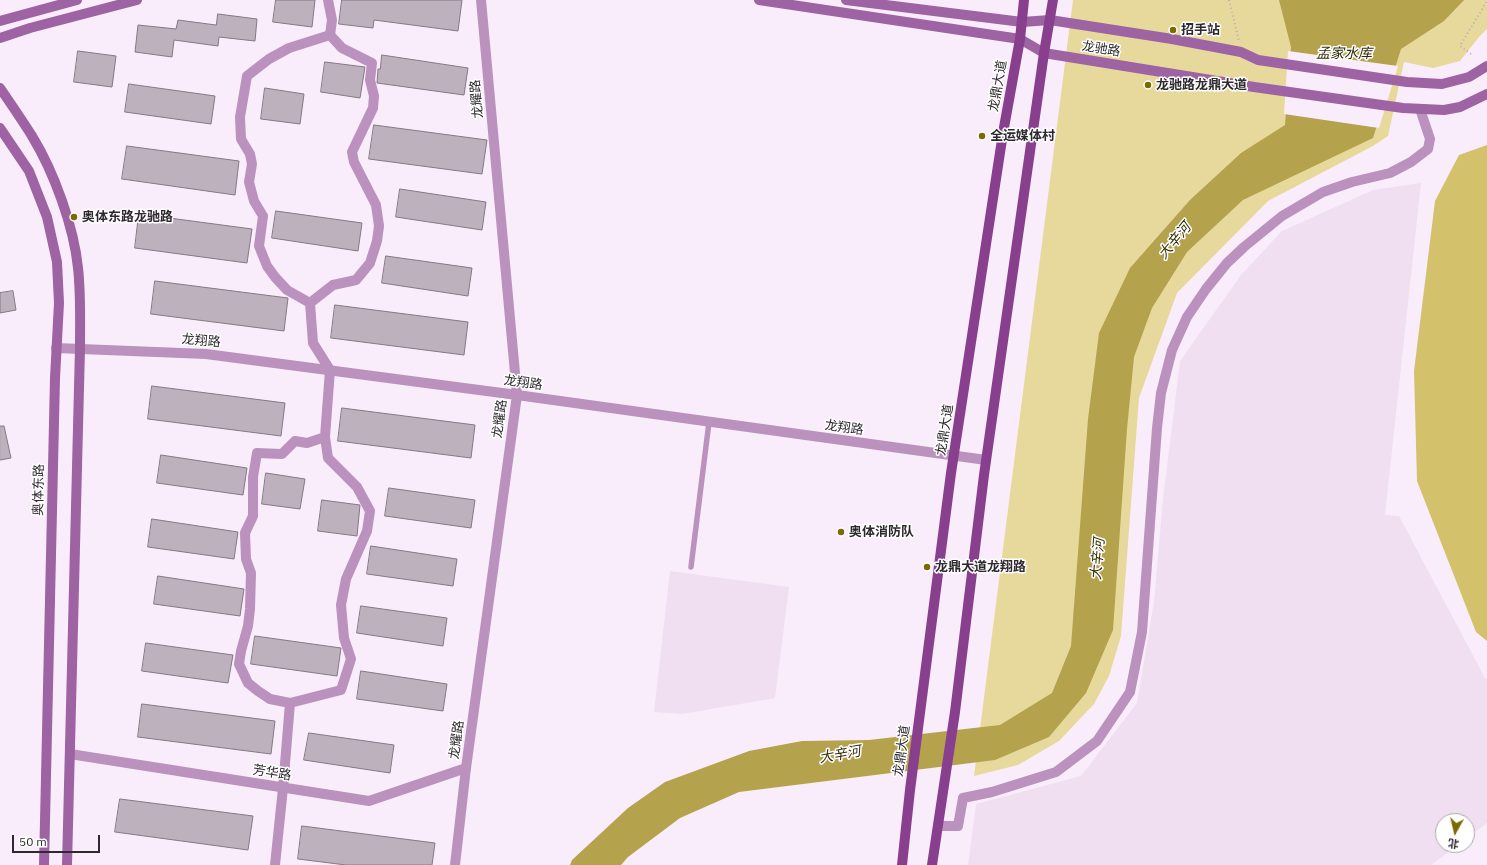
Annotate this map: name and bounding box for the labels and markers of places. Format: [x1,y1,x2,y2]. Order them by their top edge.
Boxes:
place label: 招手站 [1181,22,1220,38]
marker: 招手站 [1168,25,1178,35]
place label: 龙驰路龙鼎大道 [1156,77,1247,93]
marker: 龙驰路龙鼎大道 [1143,80,1153,90]
place label: 全运媒体村 [990,128,1055,144]
marker: 全运媒体村 [977,131,987,141]
place label: 奥体东路龙驰路 [82,209,173,225]
marker: 奥体东路龙驰路 [69,212,79,222]
place label: 奥体消防队 [849,524,914,540]
marker: 奥体消防队 [836,527,846,537]
place label: 龙鼎大道龙翔路 [935,559,1026,575]
marker: 龙鼎大道龙翔路 [922,562,932,572]

